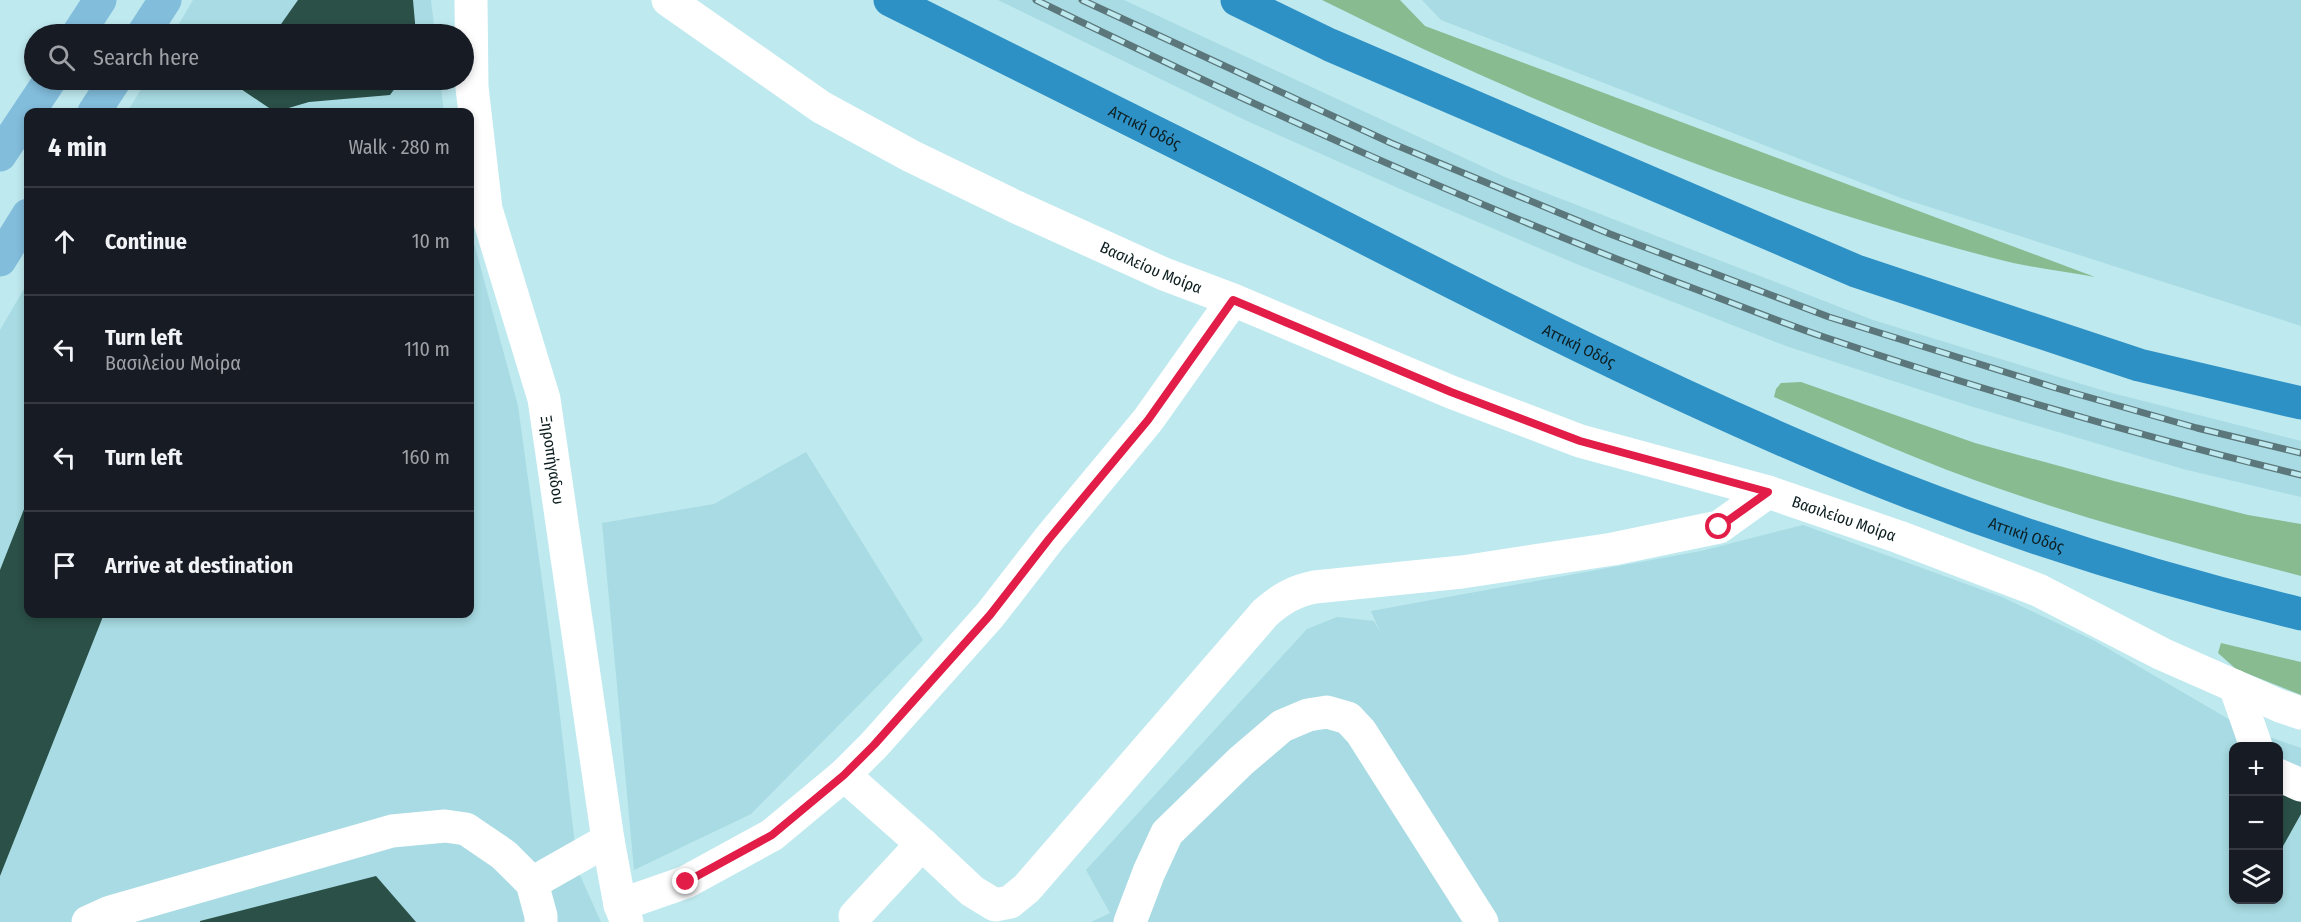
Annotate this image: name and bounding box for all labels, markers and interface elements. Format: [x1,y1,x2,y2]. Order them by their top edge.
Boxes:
search box [24,24,474,90]
icon: search [45,41,78,74]
text: Search here [93,44,199,71]
street label: Αττική Οδός [1106,101,1185,154]
text: 4 min [48,132,107,163]
text: Walk · 280 m [348,135,450,159]
icon: ahead [48,225,81,258]
text: Continue [105,228,187,255]
text: 10 m [412,229,450,253]
street label: Βασιλείου Μοίρα [1097,237,1205,298]
street label: Αττική Οδός [1539,320,1619,372]
text: Turn left [105,324,183,351]
icon: left [48,333,81,366]
text: 110 m [404,337,450,361]
text: Βασιλείου Μοίρα [105,351,241,375]
street label: Ξηροπήγαδου [537,414,568,506]
icon: left [48,441,81,474]
text: Turn left [105,444,183,471]
text: 160 m [402,445,450,469]
street label: Βασιλείου Μοίρα [1789,492,1899,545]
route start [1705,513,1731,539]
street label: Αττική Οδός [1986,513,2067,557]
icon: arrive [48,549,81,582]
text: Arrive at destination [105,552,293,579]
map controls [2229,742,2283,904]
button: + [2229,742,2283,796]
button: − [2229,796,2283,850]
button: layers [2229,850,2283,904]
route end [672,868,698,894]

